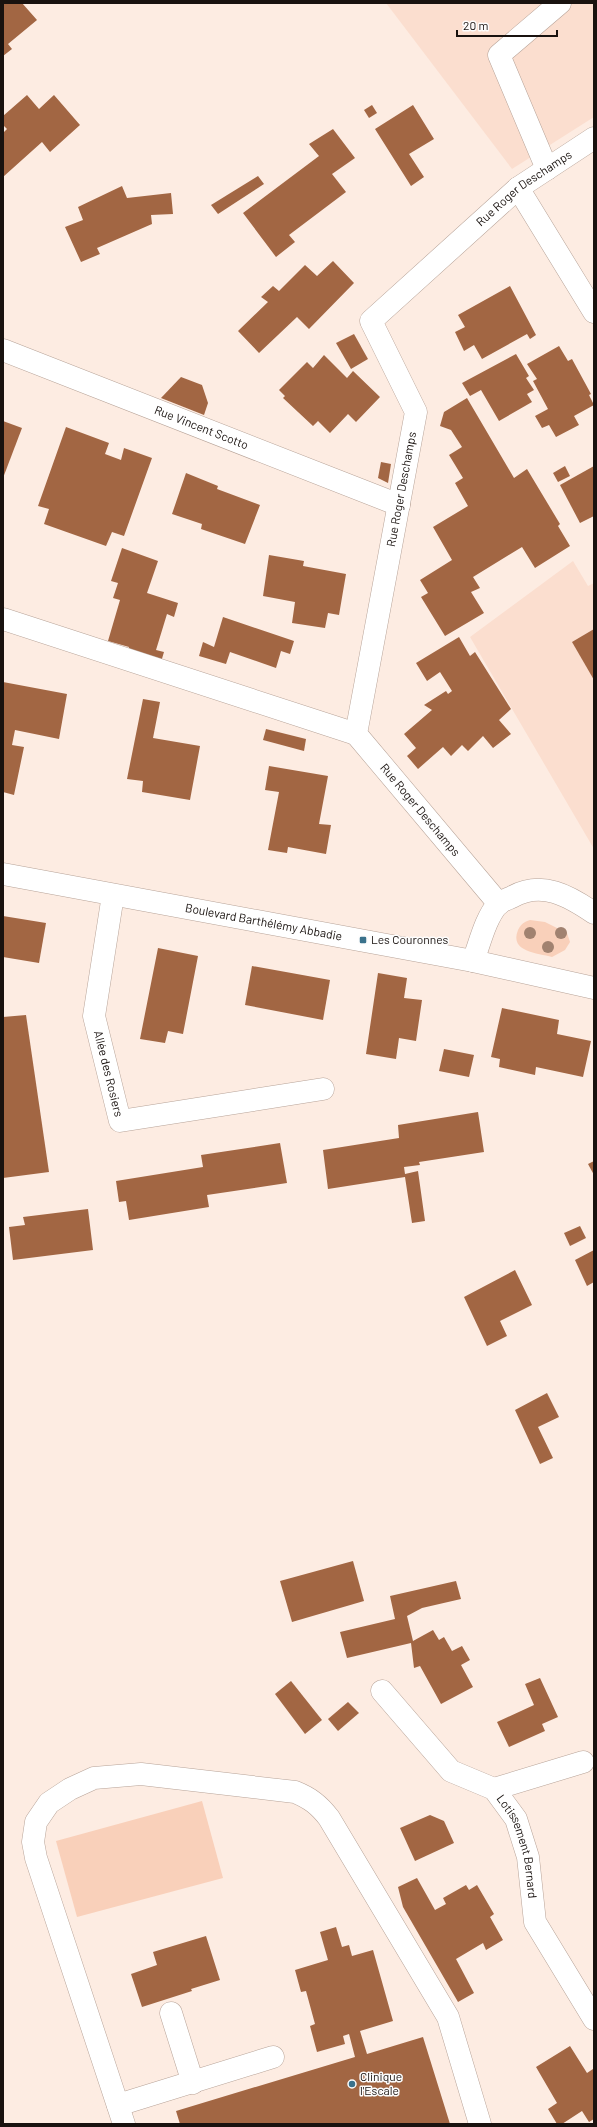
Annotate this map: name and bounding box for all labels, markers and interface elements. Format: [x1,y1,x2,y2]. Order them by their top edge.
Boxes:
scale bar [457,12,557,38]
text: 20 m [463,18,489,32]
street label: Rue Roger Deschamps [473,147,574,229]
street label: Rue Vincent Scotto [153,402,251,451]
street label: Rue Roger Deschamps [383,430,418,548]
street label: Rue Roger Deschamps [378,760,464,859]
street label: Boulevard Barthélémy Abbadie [184,900,343,943]
place label: Les Couronnes [371,932,449,946]
marker: Les Couronnes [358,935,368,945]
street label: Allée des Rosiers [92,1029,127,1118]
street label: Lotissement Bernard [494,1791,540,1899]
place label: Clinique l'Escale [360,2069,402,2097]
marker: Clinique l'Escale [347,2079,357,2089]

